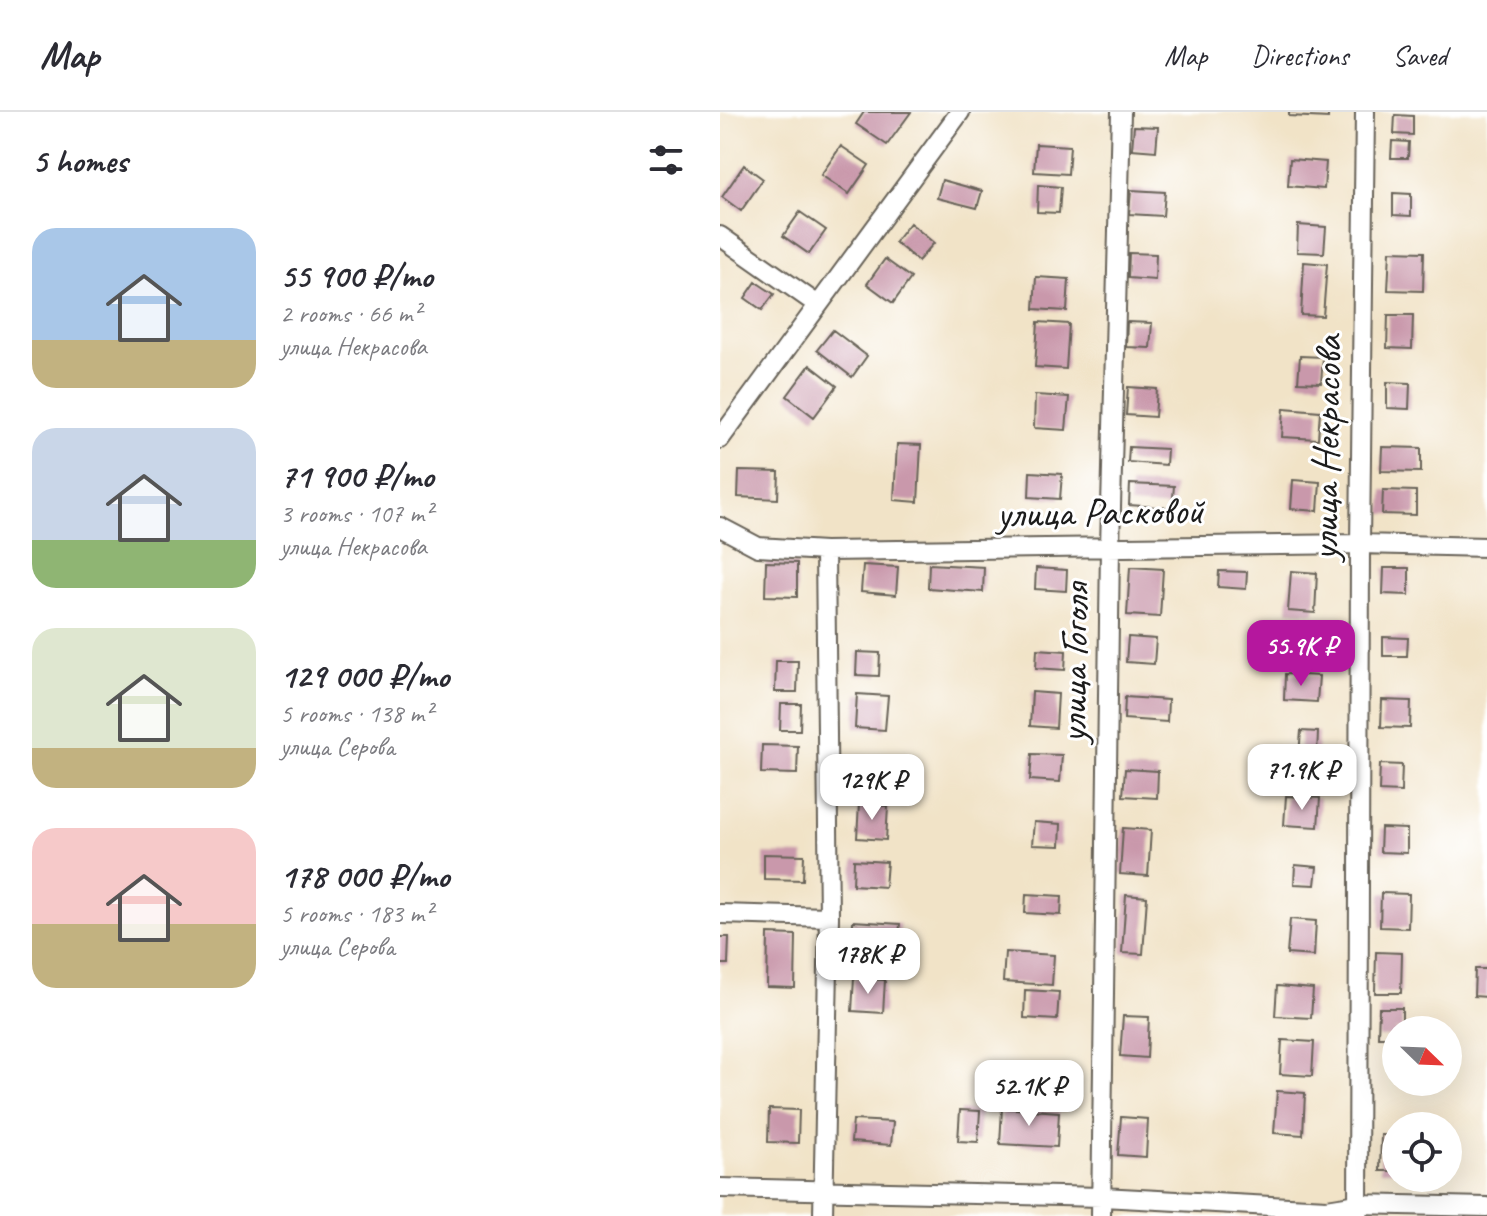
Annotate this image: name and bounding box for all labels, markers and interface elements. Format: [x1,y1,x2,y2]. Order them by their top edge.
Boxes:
text: Map [40,32,99,79]
text: Map [1164,38,1207,73]
text: Directions [1251,38,1349,73]
text: Saved [1393,38,1447,73]
icon: filters [644,138,688,182]
text: 5 homes [32,139,127,182]
text: 55 900 ₽/mo [280,254,433,297]
icon: home [96,260,192,356]
text: 2 rooms · 66 m² [280,297,421,330]
text: улица Некрасова [280,330,427,363]
street label: улица Некрасова [1299,332,1353,563]
text: 71 900 ₽/mo [280,454,434,497]
icon: home [96,460,192,556]
street label: улица Расковой [994,485,1206,539]
text: 3 rooms · 107 m² [280,497,432,530]
text: улица Некрасова [280,530,427,563]
street label: улица Гоголя [1048,579,1100,745]
pin: 55.9K ₽ [1227,620,1375,688]
text: 55.9K ₽ [1265,629,1337,662]
text: 129 000 ₽/mo [280,654,449,697]
icon: home [96,660,192,756]
text: 5 rooms · 138 m² [280,697,432,730]
text: улица Серова [280,730,395,763]
pin: 71.9K ₽ [1228,744,1376,812]
text: 71.9K ₽ [1266,753,1338,786]
pin: 129K ₽ [807,754,937,822]
text: 129K ₽ [838,763,906,796]
text: 178 000 ₽/mo [280,854,449,897]
icon: home [96,860,192,956]
text: 5 rooms · 183 m² [280,897,432,930]
pin: 178K ₽ [803,928,933,996]
text: улица Серова [280,930,395,963]
text: 178K ₽ [834,937,902,970]
north arrow [1382,1016,1462,1096]
map controls [1382,1016,1462,1192]
pin: 52.1K ₽ [955,1060,1103,1128]
text: 52.1K ₽ [993,1069,1065,1102]
button: locate [1382,1112,1462,1192]

